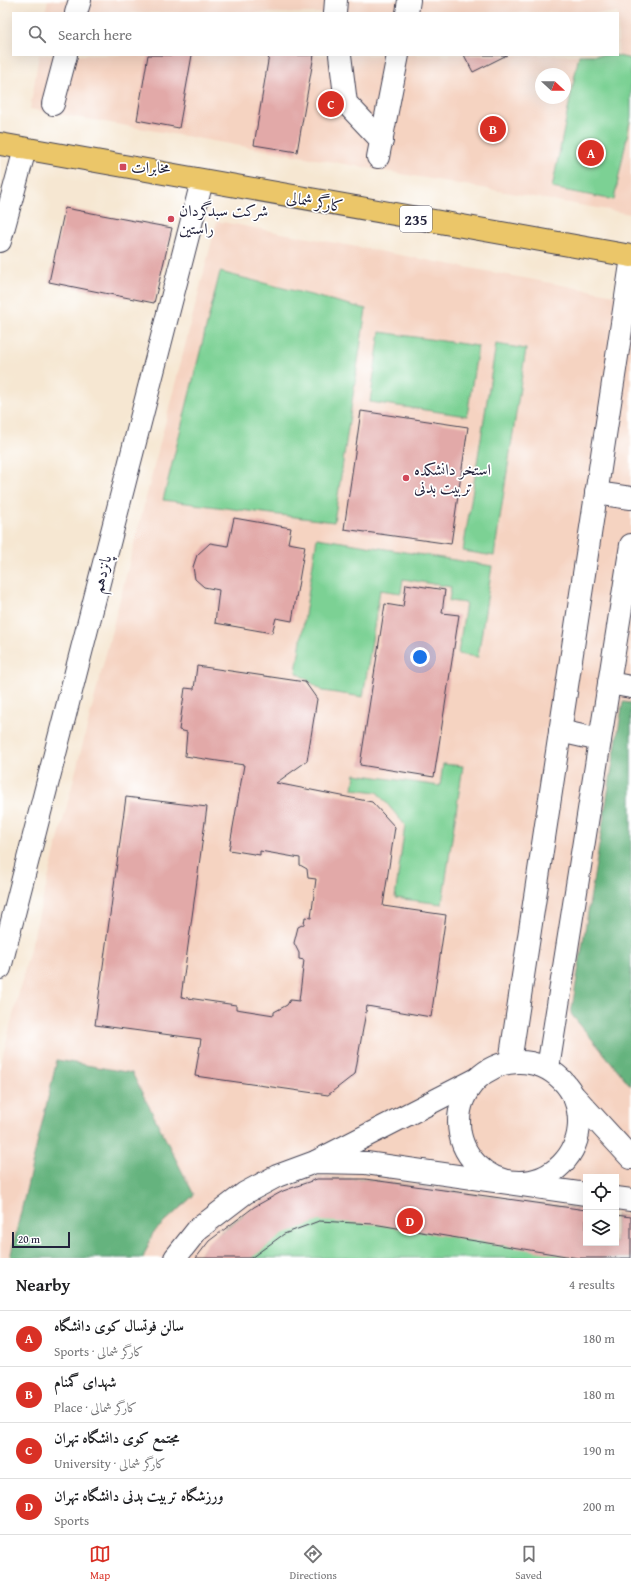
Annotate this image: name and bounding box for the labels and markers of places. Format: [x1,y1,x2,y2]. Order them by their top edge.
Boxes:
pin: C [318,89,344,119]
pin: B [480,114,506,144]
pin: A [578,138,604,168]
place label: مخابرات [131,155,171,179]
marker: مخابرات [118,162,128,172]
place label: شرکت سبدگردان راستین [179,198,268,240]
marker: شرکت سبدگردان راستین [166,214,176,224]
place label: استخر دانشکده تربیت بدنی [414,457,491,499]
marker: استخر دانشکده تربیت بدنی [401,473,411,483]
pin: D [397,1206,423,1236]

